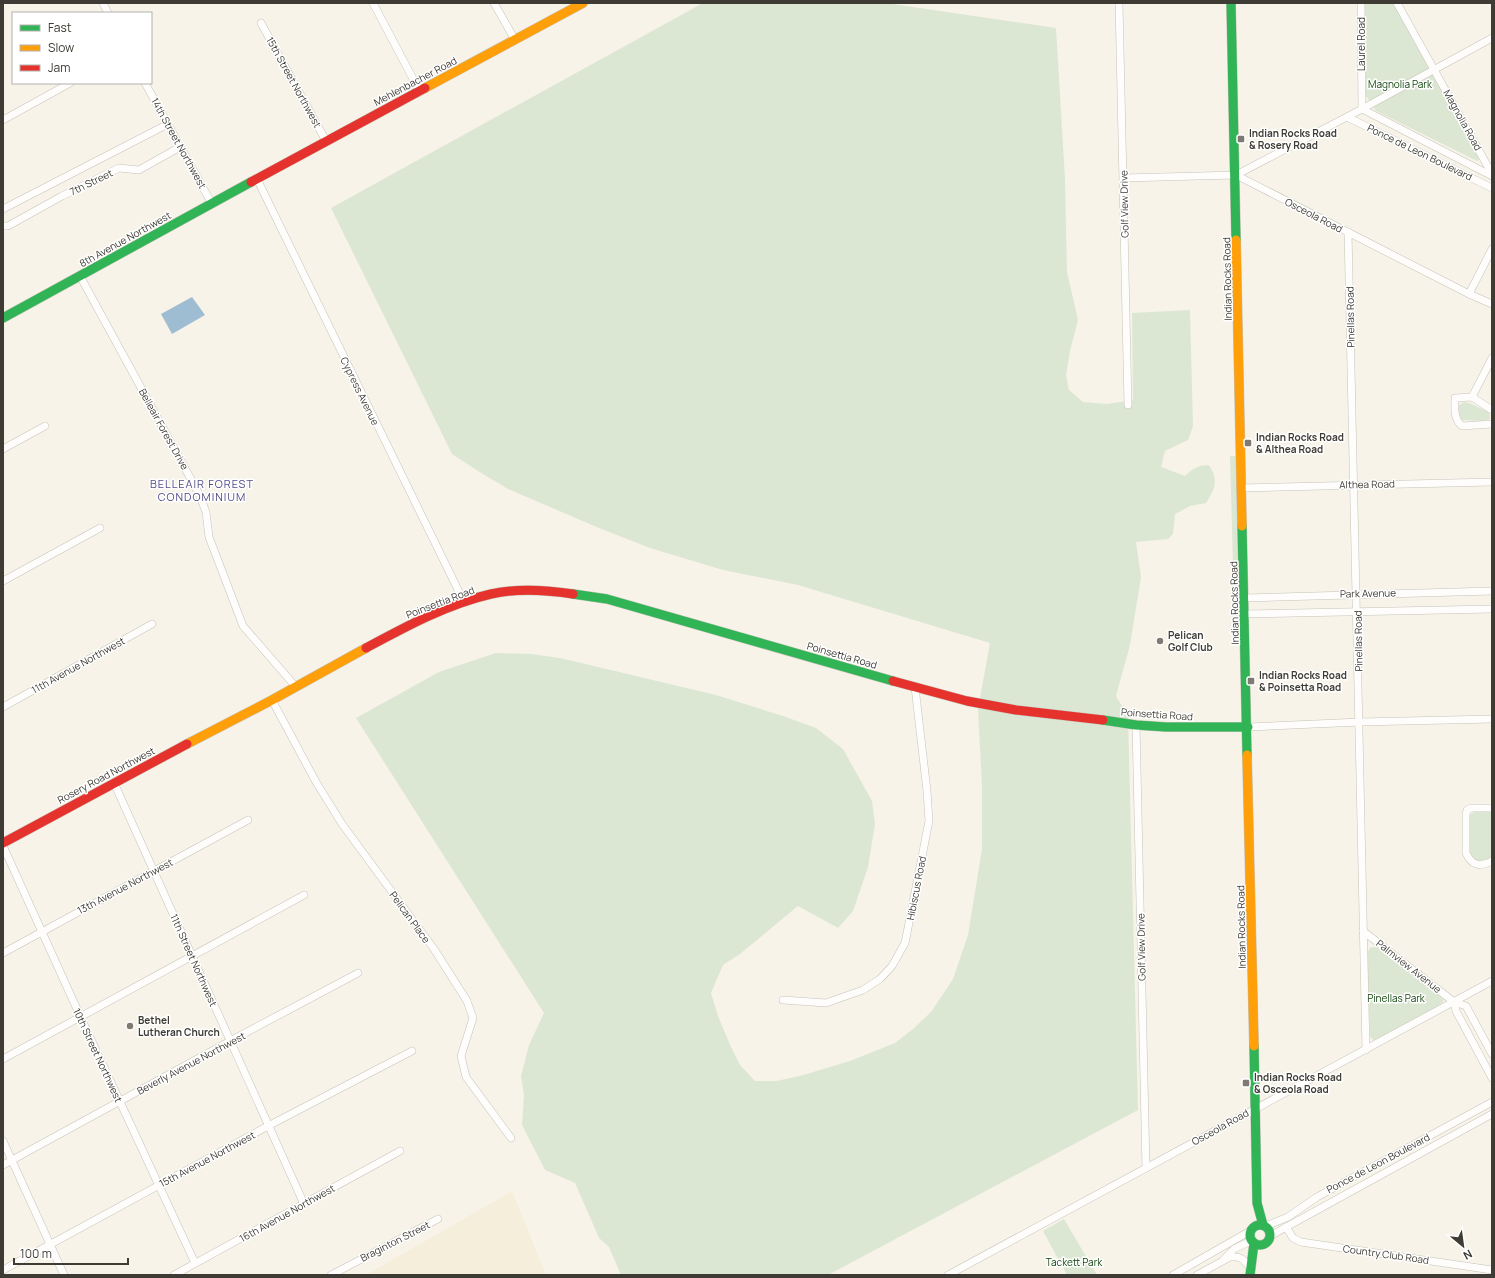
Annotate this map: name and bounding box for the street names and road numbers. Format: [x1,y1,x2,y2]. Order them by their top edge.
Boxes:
street label: Laurel Road [1354,17,1368,71]
street label: 15th Street Northwest [263,34,325,130]
street label: Mehlenbacher Road [371,53,459,109]
street label: Magnolia Road [1440,87,1486,153]
street label: 14th Street Northwest [148,95,210,191]
street label: Ponce de Leon Boulevard [1365,120,1475,184]
street label: 7th Street [67,166,115,198]
street label: Golf View Drive [1116,170,1132,238]
street label: Osceola Road [1283,194,1345,236]
street label: 8th Avenue Northwest [77,208,173,270]
street label: Indian Rocks Road [1219,237,1235,321]
street label: Pinellas Road [1342,286,1358,348]
street label: Cypress Avenue [337,354,383,428]
street label: Belleair Forest Drive [136,386,192,472]
street label: Althea Road [1339,477,1395,491]
street label: Indian Rocks Road [1226,561,1242,645]
street label: Poinsettia Road [404,582,476,621]
street label: Park Avenue [1340,586,1396,600]
street label: Pinellas Road [1350,610,1366,672]
street label: 11th Avenue Northwest [29,633,127,697]
street label: Poinsettia Road [805,638,879,672]
street label: Poinsettia Road [1120,704,1194,724]
street label: Rosery Road Northwest [55,743,157,807]
street label: 13th Avenue Northwest [75,855,175,917]
street label: Hibiscus Road [903,855,929,921]
street label: Indian Rocks Road [1233,885,1249,969]
street label: Pelican Place [387,888,434,946]
street label: 11th Street Northwest [167,911,221,1009]
street label: Golf View Drive [1133,913,1149,981]
street label: Palmview Avenue [1374,936,1445,996]
street label: 10th Street Northwest [70,1006,126,1104]
street label: Beverly Avenue Northwest [134,1028,248,1098]
street label: Osceola Road [1189,1106,1251,1148]
street label: 15th Avenue Northwest [157,1128,257,1190]
street label: Ponce de Leon Boulevard [1324,1130,1432,1196]
street label: 16th Avenue Northwest [237,1181,337,1245]
street label: Braginton Street [358,1217,432,1265]
street label: Country Club Road [1342,1241,1430,1267]

